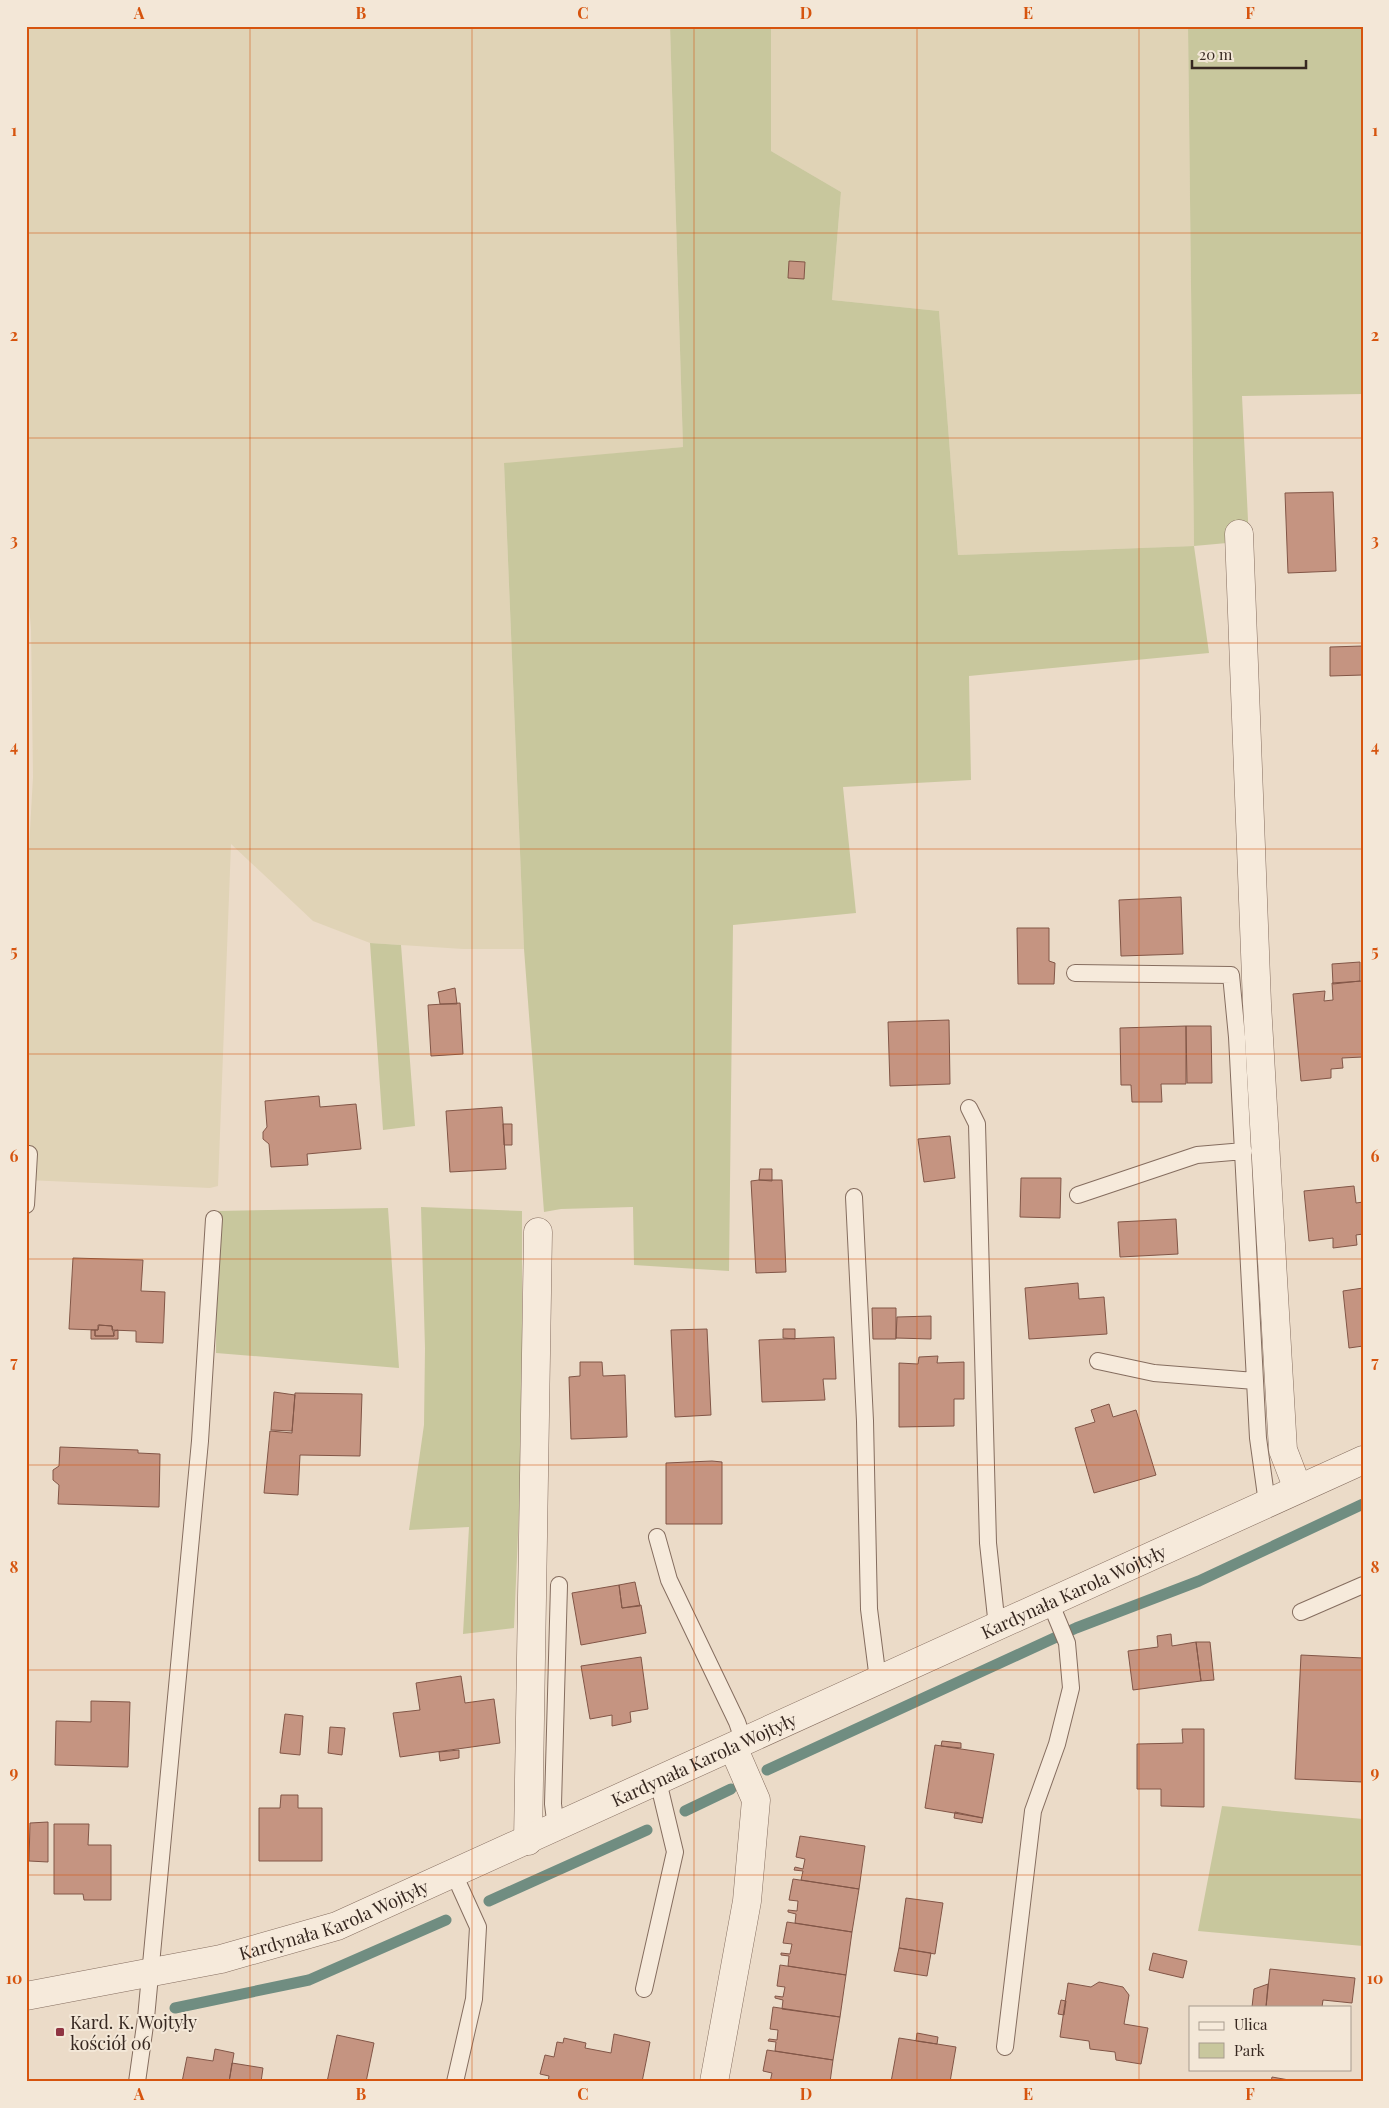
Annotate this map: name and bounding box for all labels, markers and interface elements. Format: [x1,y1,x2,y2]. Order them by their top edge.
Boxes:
text: A [133,2,145,23]
text: B [356,2,367,23]
text: C [577,2,589,23]
text: D [800,2,812,23]
text: E [1023,2,1033,23]
text: F [1245,2,1255,23]
scale bar [1192,38,1305,70]
text: 20 m [1199,44,1233,64]
text: 1 [11,119,17,140]
text: 1 [1372,119,1378,140]
text: 2 [10,324,18,345]
text: 2 [1371,324,1379,345]
text: 3 [10,529,18,550]
text: 3 [1371,529,1379,550]
text: 4 [10,735,18,756]
text: 4 [1371,735,1379,756]
text: 5 [10,940,18,961]
text: 5 [1371,940,1379,961]
text: 6 [10,1145,19,1166]
text: 6 [1371,1145,1380,1166]
text: 7 [10,1351,18,1372]
text: 7 [1371,1351,1379,1372]
street label: Kardynała Karola Wojtyły [977,1539,1170,1644]
text: 8 [10,1556,19,1577]
text: 8 [1371,1556,1380,1577]
street label: Kardynała Karola Wojtyły [607,1707,800,1812]
text: 9 [10,1761,19,1782]
text: 9 [1371,1761,1380,1782]
street label: Kardynała Karola Wojtyły [236,1874,432,1965]
text: 10 [6,1967,22,1988]
text: 10 [1367,1967,1383,1988]
legend [1189,2006,1352,2070]
place label: Kard. K. Wojtyły kościół 06 [70,2010,197,2055]
text: Ulica [1234,2014,1268,2034]
marker: Kard. K. Wojtyły kościół 06 [54,2026,66,2038]
text: Park [1234,2040,1266,2060]
text: A [133,2083,145,2104]
text: B [356,2083,367,2104]
text: C [577,2083,589,2104]
text: D [800,2083,812,2104]
text: E [1023,2083,1033,2104]
text: F [1245,2083,1255,2104]

